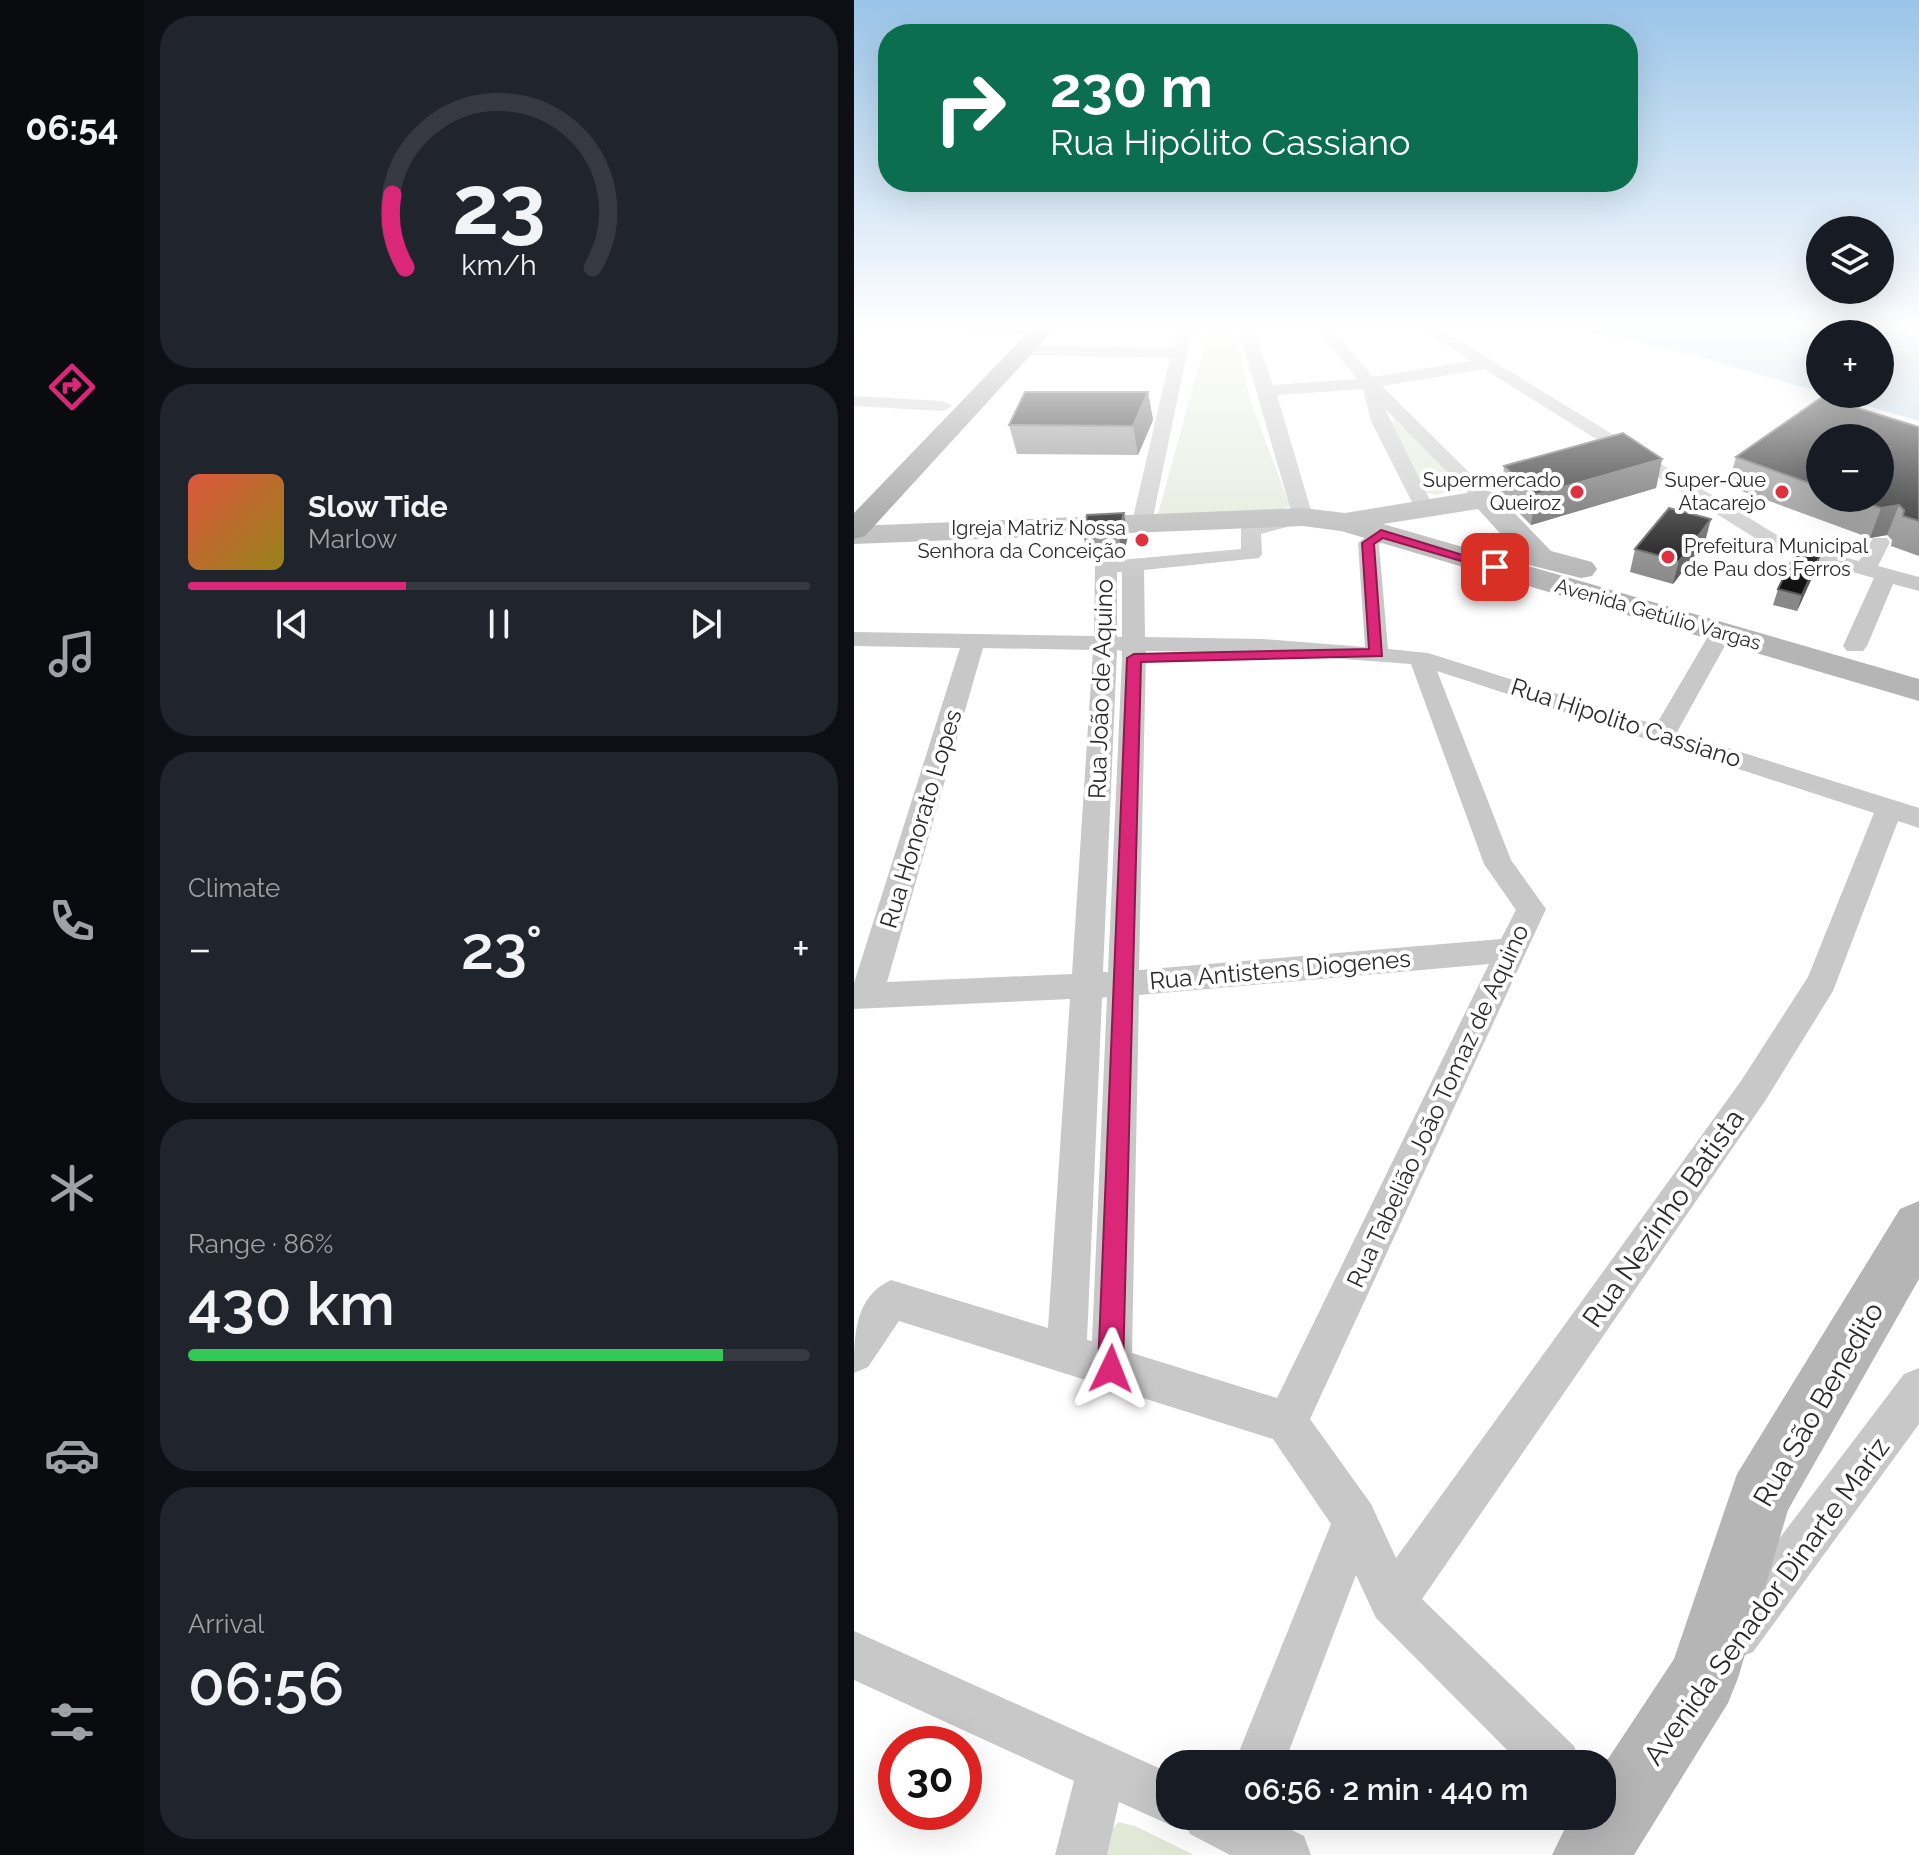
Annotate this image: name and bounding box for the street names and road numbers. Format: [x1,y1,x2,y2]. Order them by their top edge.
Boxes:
street label: Avenida Getúlio Vargas [1552,573,1764,655]
street label: Rua João de Aquino [1082,578,1119,800]
street label: Rua Hipolito Cassiano [1507,672,1745,773]
street label: Rua Honorato Lopes [873,706,968,932]
street label: Rua Tabelião João Tomaz de Aquino [1340,920,1535,1292]
street label: Rua Antistens Diogenes [1148,944,1412,995]
street label: Rua Nezinho Batista [1576,1103,1751,1334]
street label: Rua São Benedito [1747,1296,1890,1512]
street label: Avenida Senador Dinarte Mariz [1637,1431,1896,1771]

